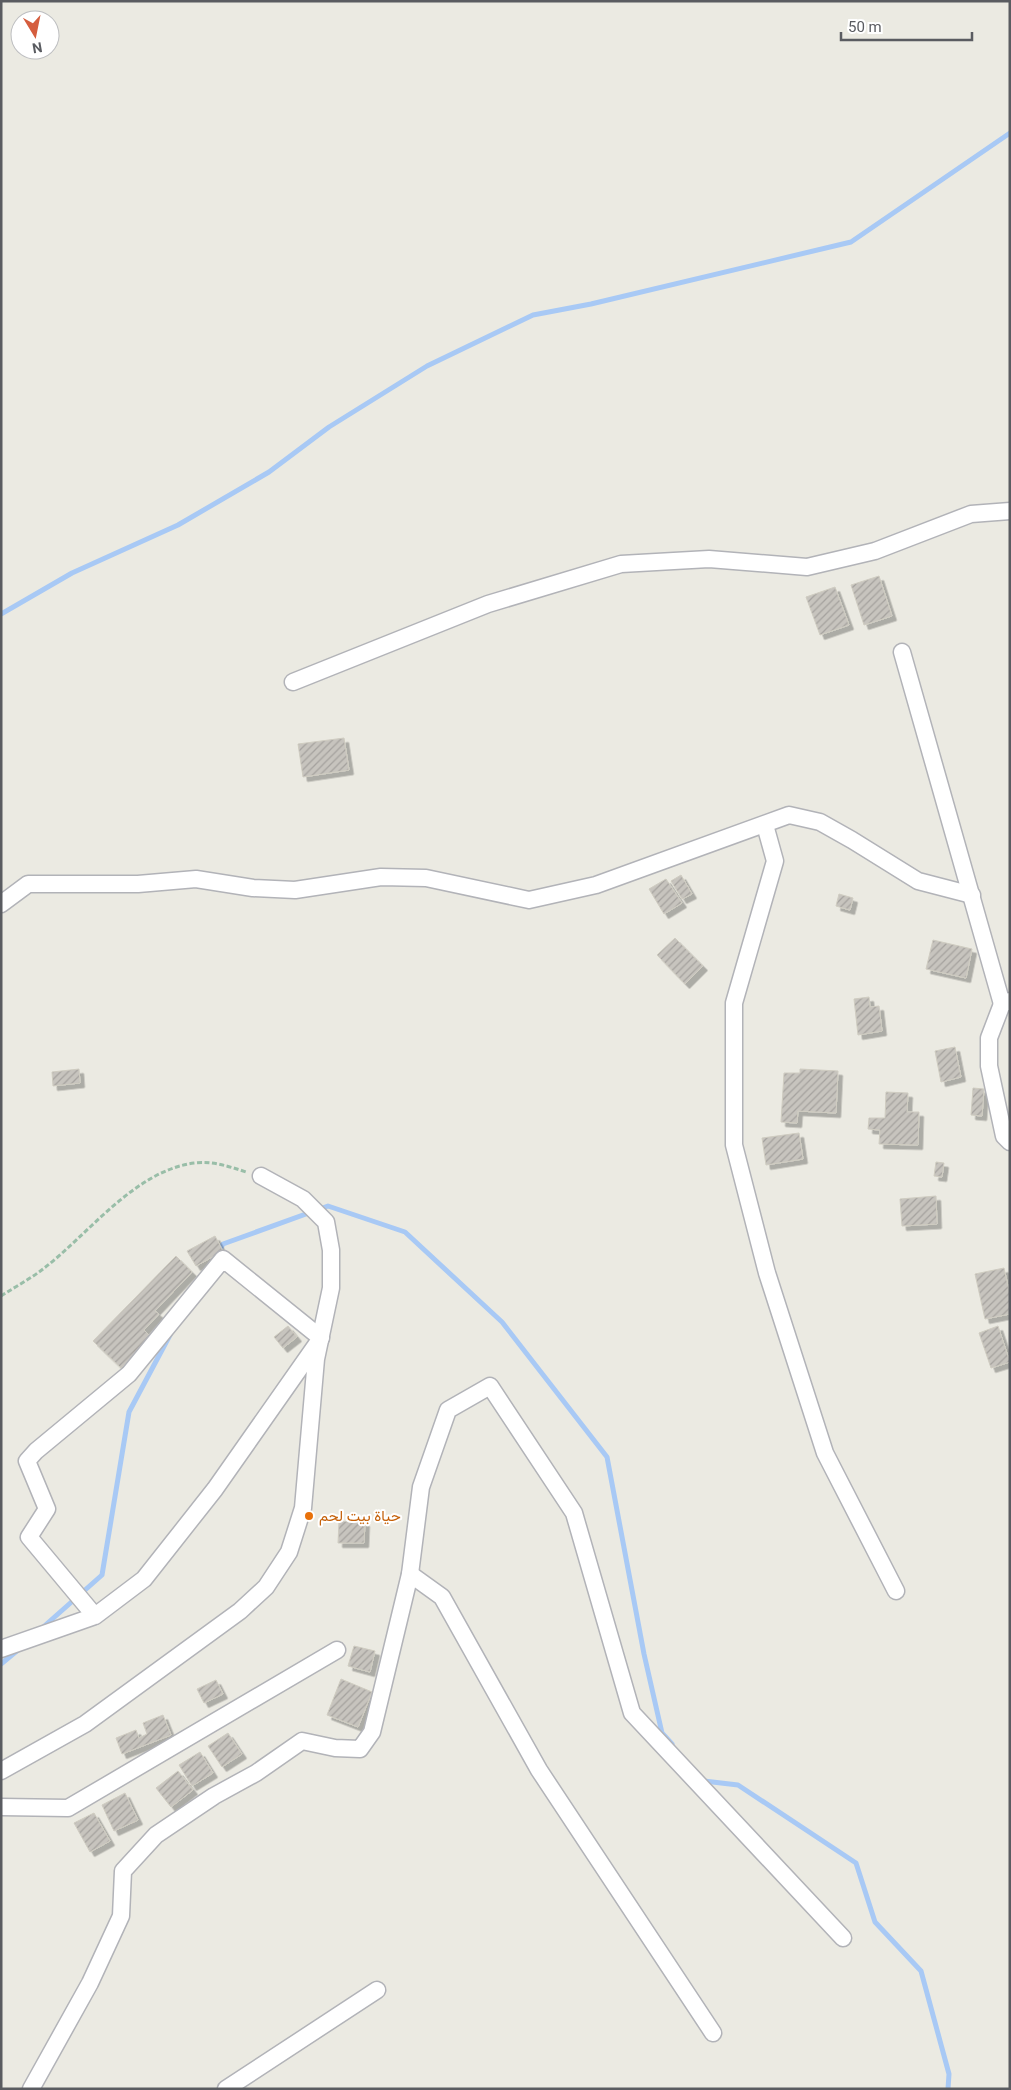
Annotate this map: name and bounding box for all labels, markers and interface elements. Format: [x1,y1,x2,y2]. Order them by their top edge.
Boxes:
north arrow [10,10,60,60]
scale bar [841,10,972,42]
text: 50 m [848,18,882,36]
text: N [31,39,44,57]
place label: حياة بيت لحم [319,1507,401,1526]
marker: حياة بيت لحم [303,1510,315,1522]

